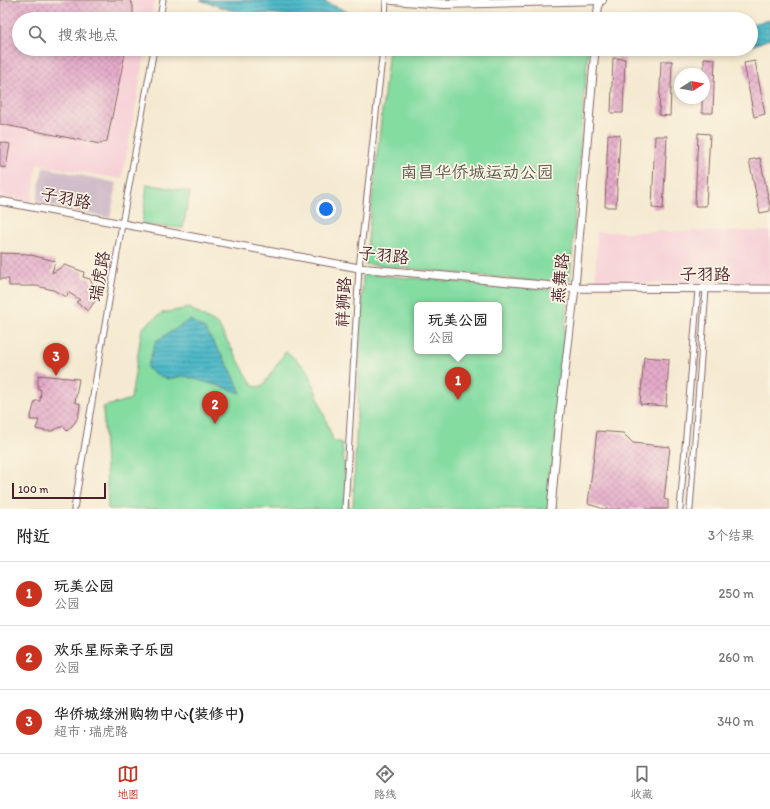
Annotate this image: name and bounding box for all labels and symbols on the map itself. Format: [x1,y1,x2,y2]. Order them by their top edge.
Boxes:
north arrow [674,68,710,104]
park label: 南昌华侨城运动公园 [401,162,554,182]
street label: 子羽路 [39,183,93,213]
your location [316,199,336,219]
street label: 子羽路 [358,242,410,268]
street label: 瑞虎路 [85,249,113,303]
street label: 燕舞路 [547,252,573,304]
street label: 子羽路 [680,264,731,284]
street label: 祥狮路 [332,276,354,328]
pin: 3 [43,343,69,376]
pin: 1 [445,367,471,400]
pin: 2 [202,391,228,424]
scale bar [12,481,106,500]

